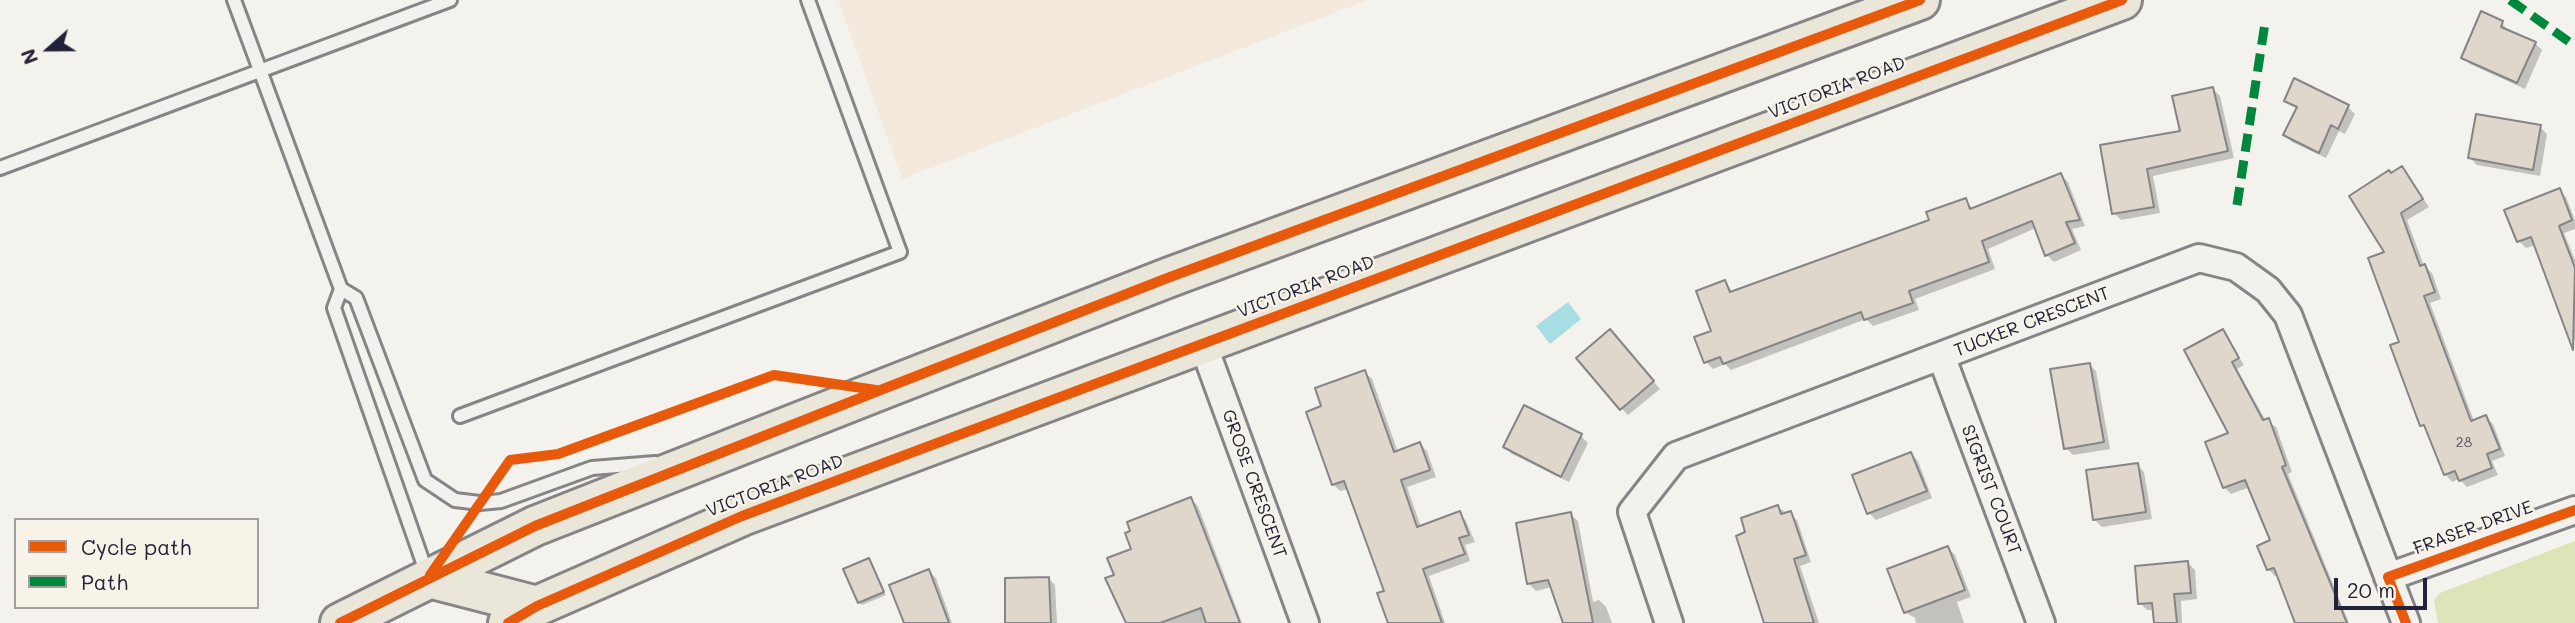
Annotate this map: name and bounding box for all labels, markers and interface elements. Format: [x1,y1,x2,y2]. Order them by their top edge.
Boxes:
north arrow [14,14,84,84]
text: N [15,46,43,68]
street label: VICTORIA ROAD [1766,52,1908,124]
street label: VICTORIA ROAD [1235,251,1377,323]
street label: TUCKER CRESCENT [1951,282,2113,362]
street label: GROSE CRESCENT [1217,407,1291,561]
street label: SIGRIST COURT [1956,422,2026,558]
house number: 28 [2456,435,2472,451]
street label: VICTORIA ROAD [704,450,846,522]
street label: FRASER DRIVE [2410,496,2536,560]
legend [14,518,259,609]
text: Cycle path [81,533,191,560]
scale bar [2337,564,2430,608]
text: Path [81,568,128,595]
text: 20 m [2347,576,2395,603]

